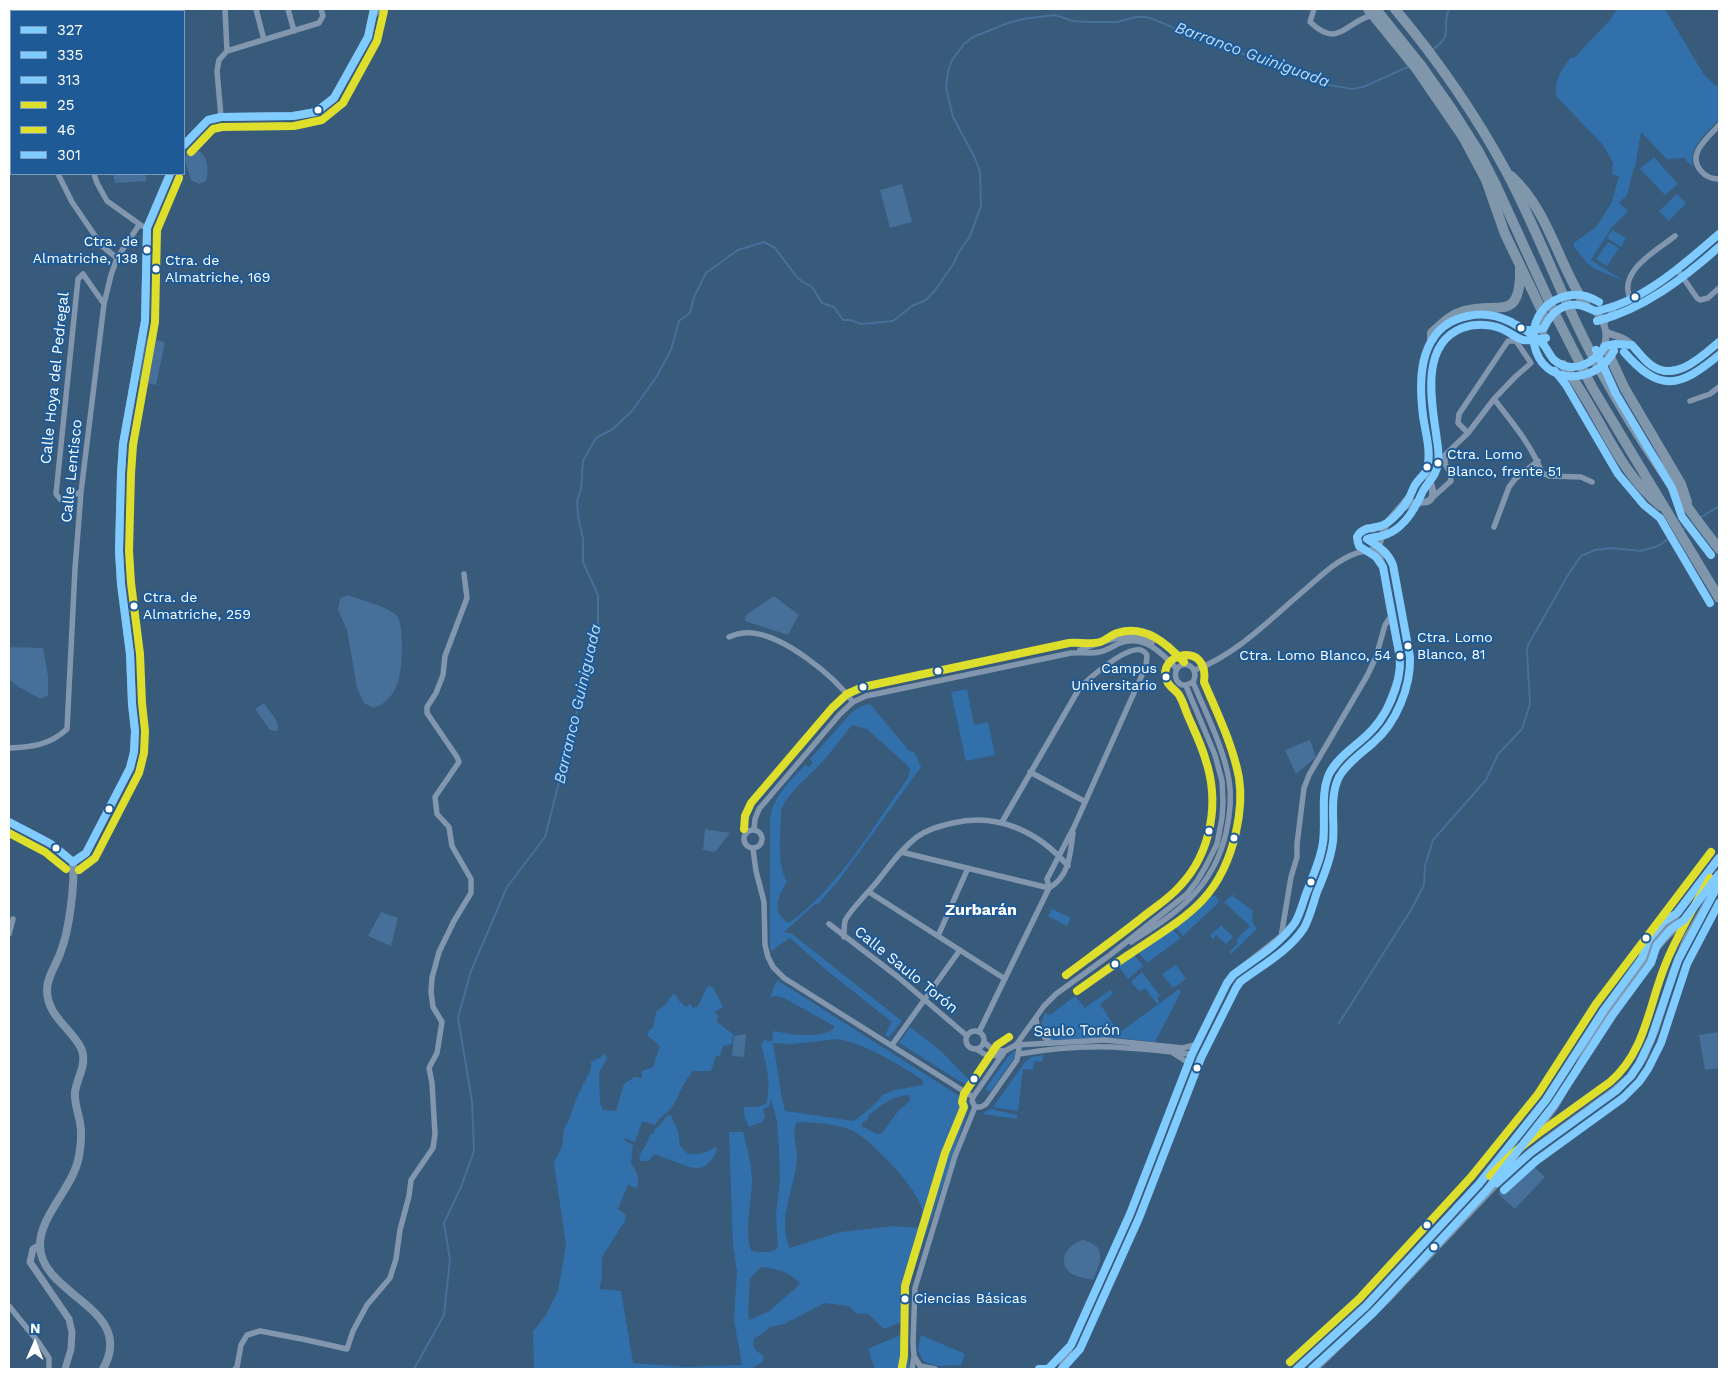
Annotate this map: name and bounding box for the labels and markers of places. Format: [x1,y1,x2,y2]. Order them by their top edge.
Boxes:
unlabelled marker [313,105,323,115]
place label: Ctra. de Almatriche, 138 [33,234,138,266]
marker: Ctra. de Almatriche, 138 [142,245,152,255]
place label: Ctra. de Almatriche, 169 [165,253,271,286]
marker: Ctra. de Almatriche, 169 [151,264,161,274]
unlabelled marker [1630,292,1640,302]
unlabelled marker [1516,323,1526,333]
place label: Ctra. Lomo Blanco, frente 51 [1447,447,1561,480]
marker: Ctra. Lomo Blanco, frente 51 [1433,458,1443,468]
unlabelled marker [1422,462,1432,472]
place label: Ctra. de Almatriche, 259 [143,590,251,622]
marker: Ctra. de Almatriche, 259 [129,601,139,611]
place label: Ctra. Lomo Blanco, 81 [1417,630,1493,662]
marker: Ctra. Lomo Blanco, 81 [1403,641,1413,651]
place label: Ctra. Lomo Blanco, 54 [1239,648,1391,664]
marker: Ctra. Lomo Blanco, 54 [1395,651,1405,661]
place label: Campus Universitario [1071,661,1157,694]
unlabelled marker [933,666,943,676]
marker: Campus Universitario [1161,672,1171,682]
unlabelled marker [858,682,868,692]
unlabelled marker [104,804,114,814]
unlabelled marker [1204,826,1214,836]
unlabelled marker [1229,833,1239,843]
unlabelled marker [51,843,61,853]
unlabelled marker [1306,877,1316,887]
unlabelled marker [1641,933,1651,943]
unlabelled marker [1110,959,1120,969]
unlabelled marker [1192,1063,1202,1073]
unlabelled marker [969,1074,979,1084]
unlabelled marker [1422,1220,1432,1230]
unlabelled marker [1429,1242,1439,1252]
place label: Ciencias Básicas [914,1291,1027,1307]
marker: Ciencias Básicas [900,1294,910,1304]

